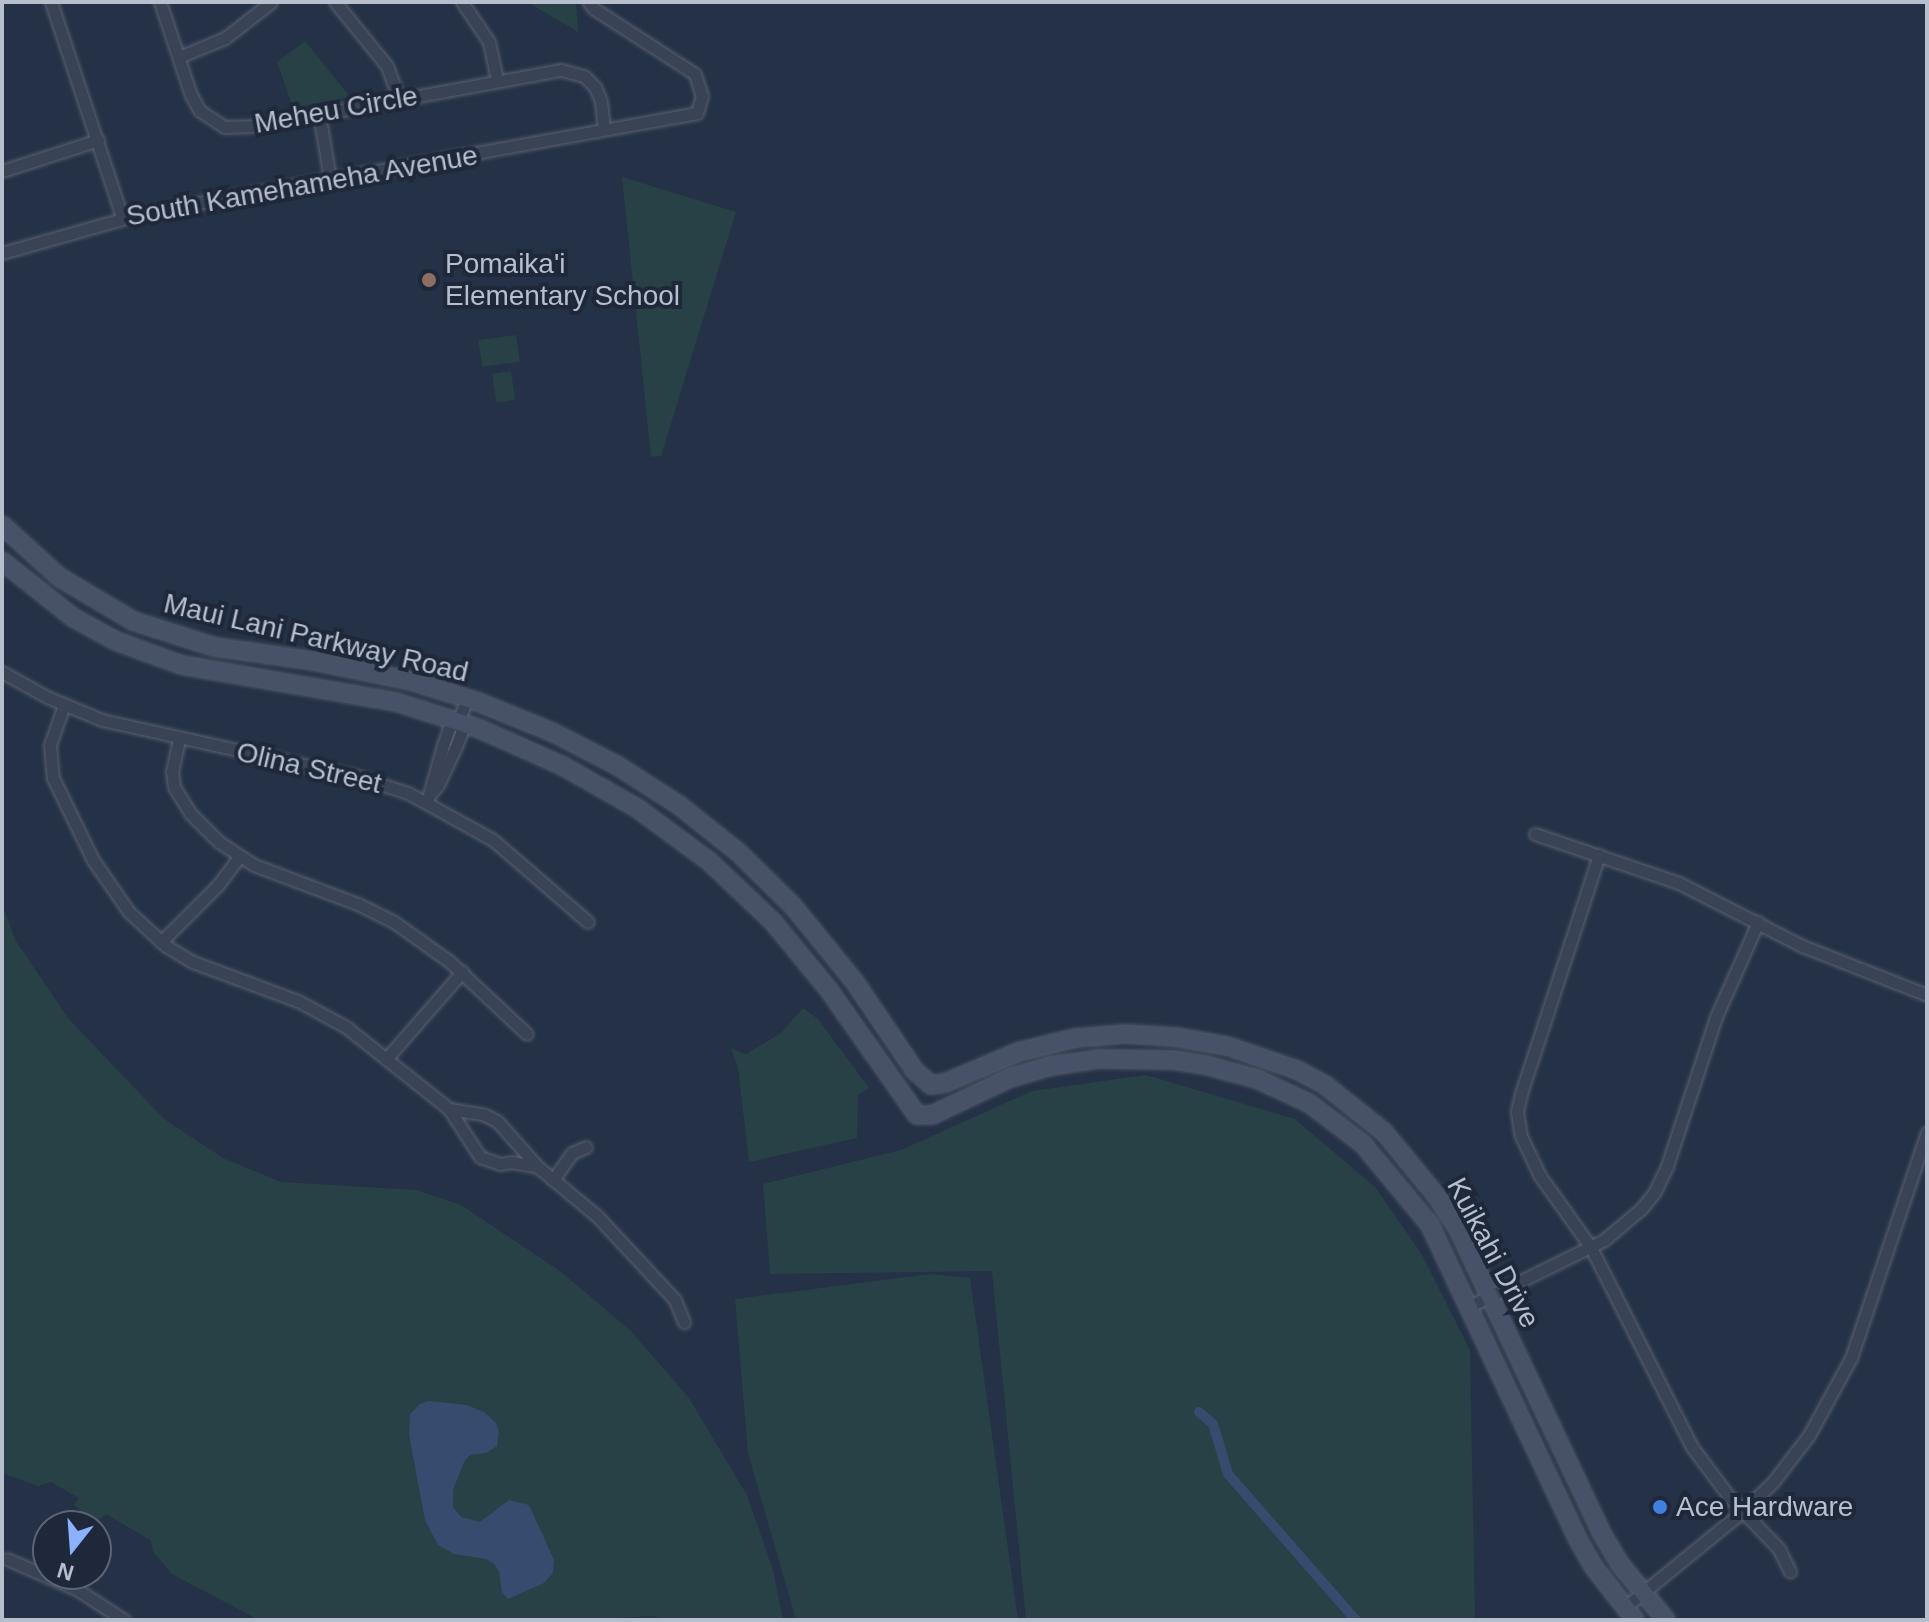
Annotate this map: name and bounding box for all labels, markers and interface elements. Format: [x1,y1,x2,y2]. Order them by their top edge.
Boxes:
street label: Meheu Circle [252,79,420,141]
street label: South Kamehameha Avenue [123,138,481,234]
place label: Pomaika'i Elementary School [445,247,680,313]
marker: Pomaika'i Elementary School [420,271,438,289]
street label: Maui Lani Parkway Road [161,587,471,689]
street label: Olina Street [233,735,385,801]
street label: Kuikahi Drive [1439,1172,1547,1334]
place label: Ace Hardware [1676,1490,1853,1524]
marker: Ace Hardware [1651,1498,1669,1516]
north arrow [32,1510,112,1590]
text: N [54,1557,77,1586]

